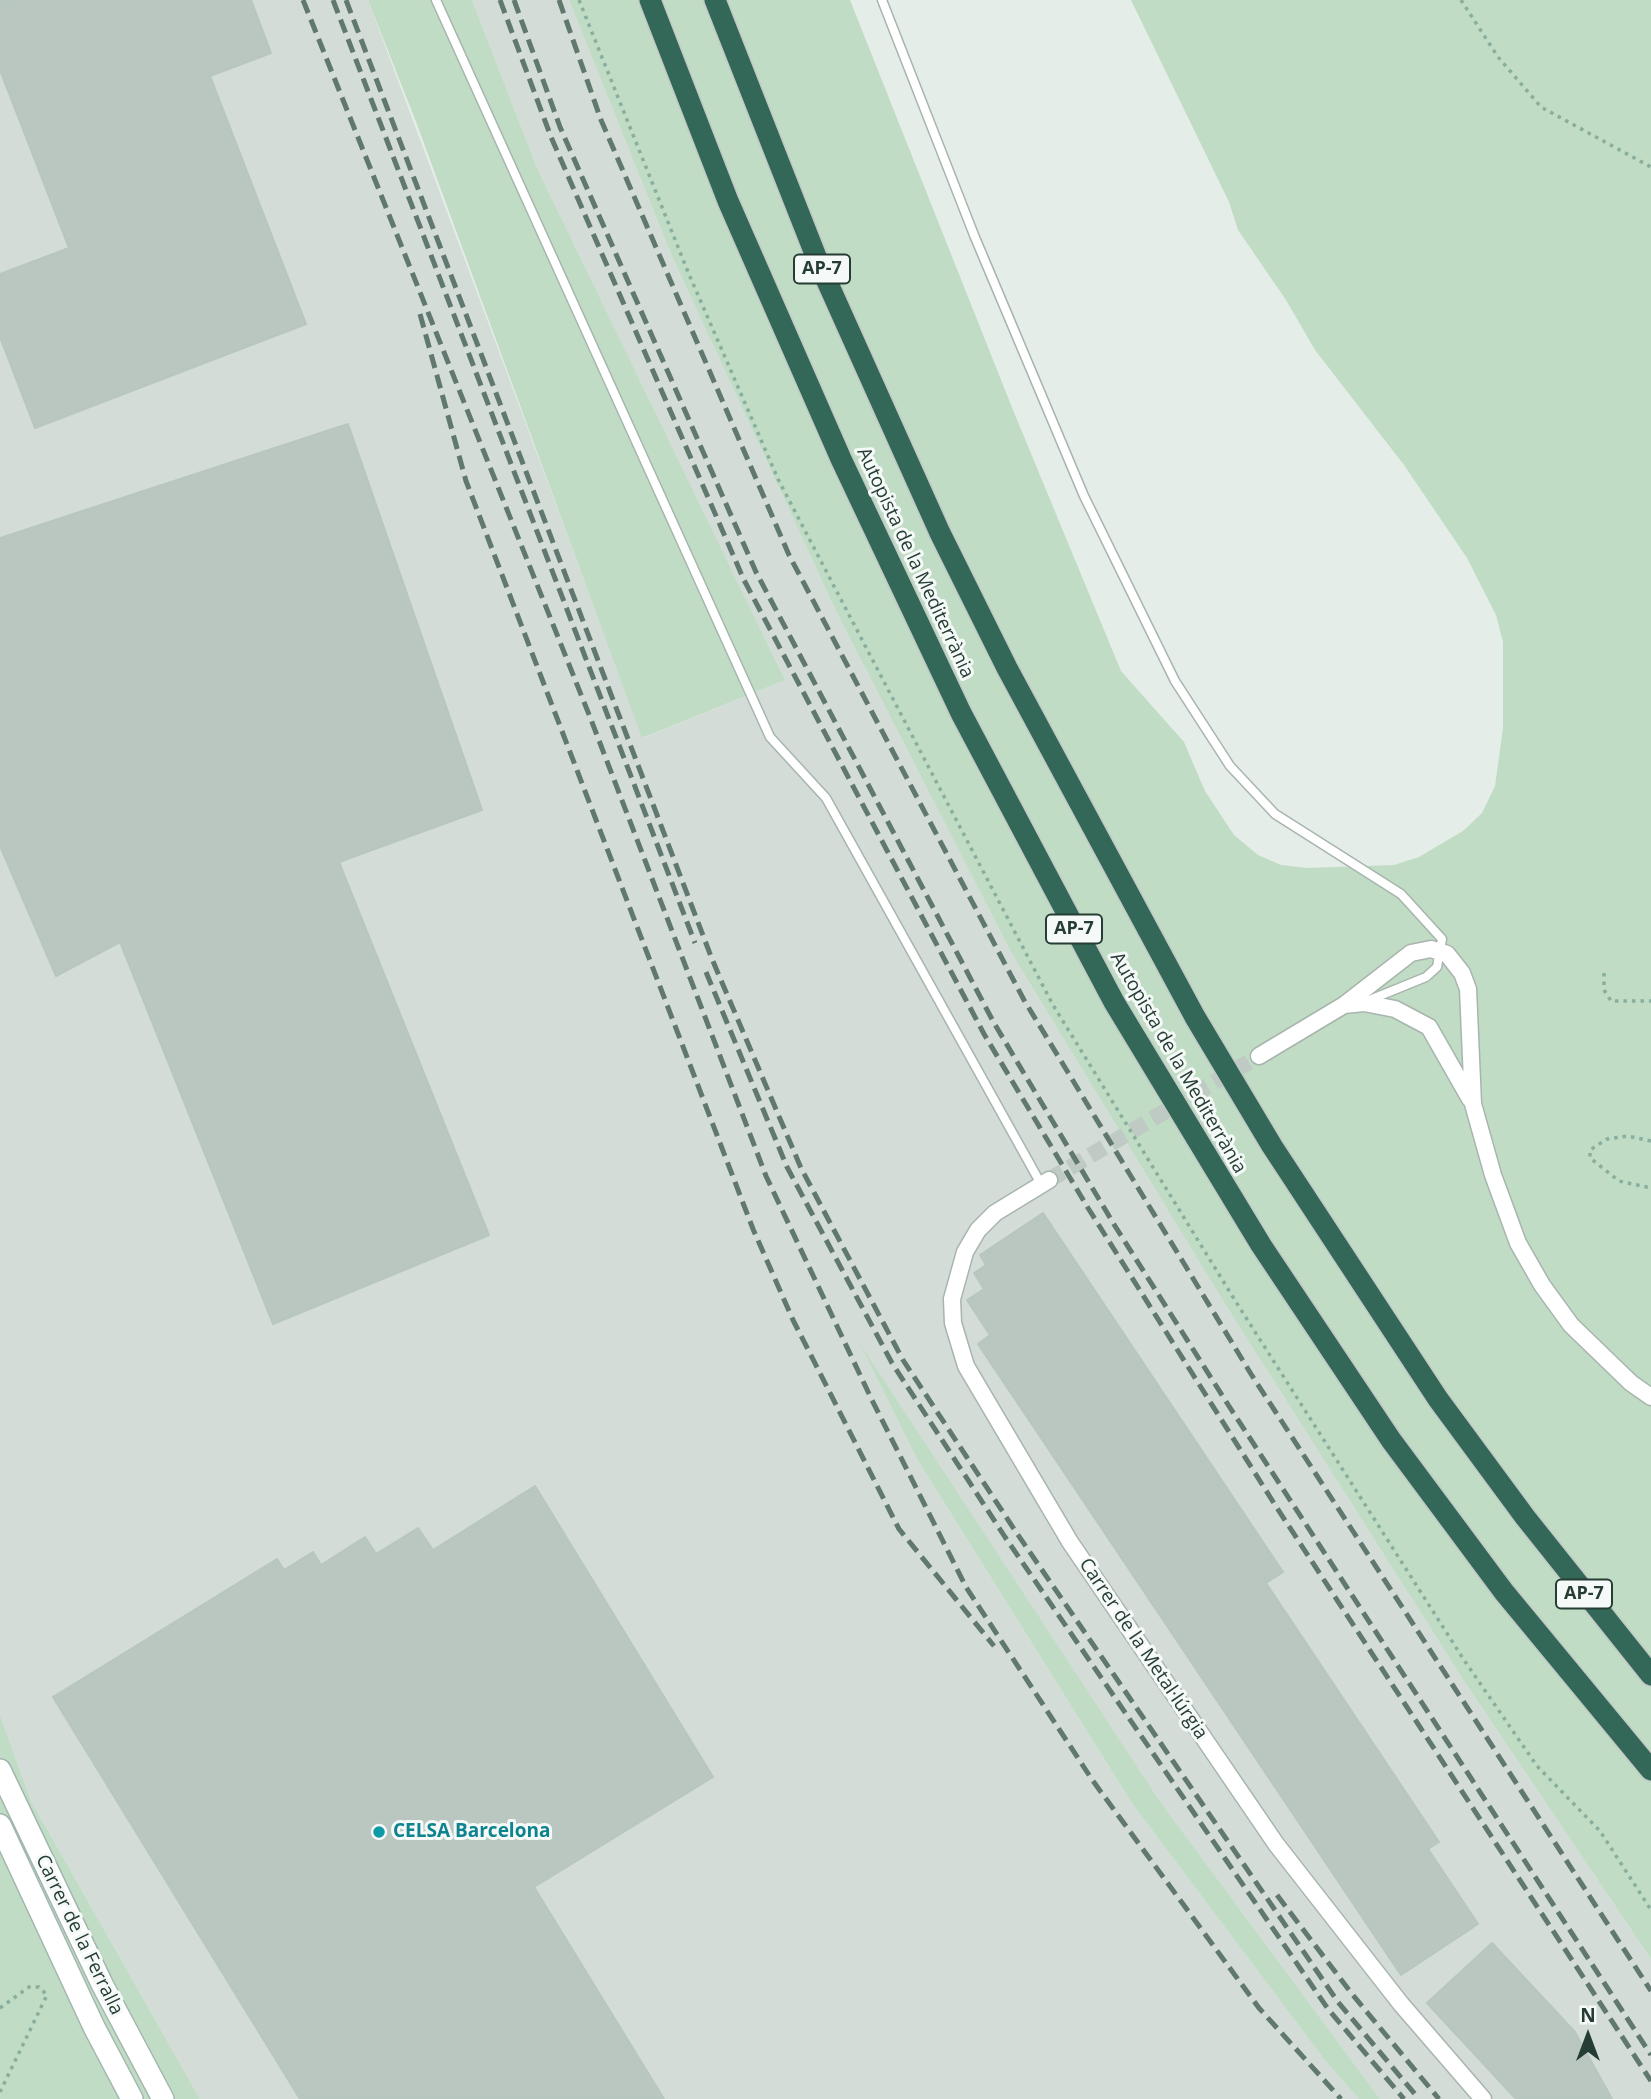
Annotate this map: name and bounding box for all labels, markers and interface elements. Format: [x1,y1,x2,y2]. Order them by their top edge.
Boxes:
road number: AP-7 [794,255,850,284]
street label: Autopista de la Mediterrània [851,444,979,682]
road number: AP-7 [1046,914,1102,944]
street label: Autopista de la Mediterrània [1105,948,1251,1178]
street label: Carrer de la Metal·lúrgia [1074,1554,1212,1744]
road number: AP-7 [1556,1580,1612,1609]
place label: CELSA Barcelona [393,1821,550,1843]
marker: CELSA Barcelona [371,1824,387,1840]
street label: Carrer de la Ferralla [30,1851,128,2019]
north arrow [1553,2001,1623,2071]
text: N [1580,2002,1596,2028]

